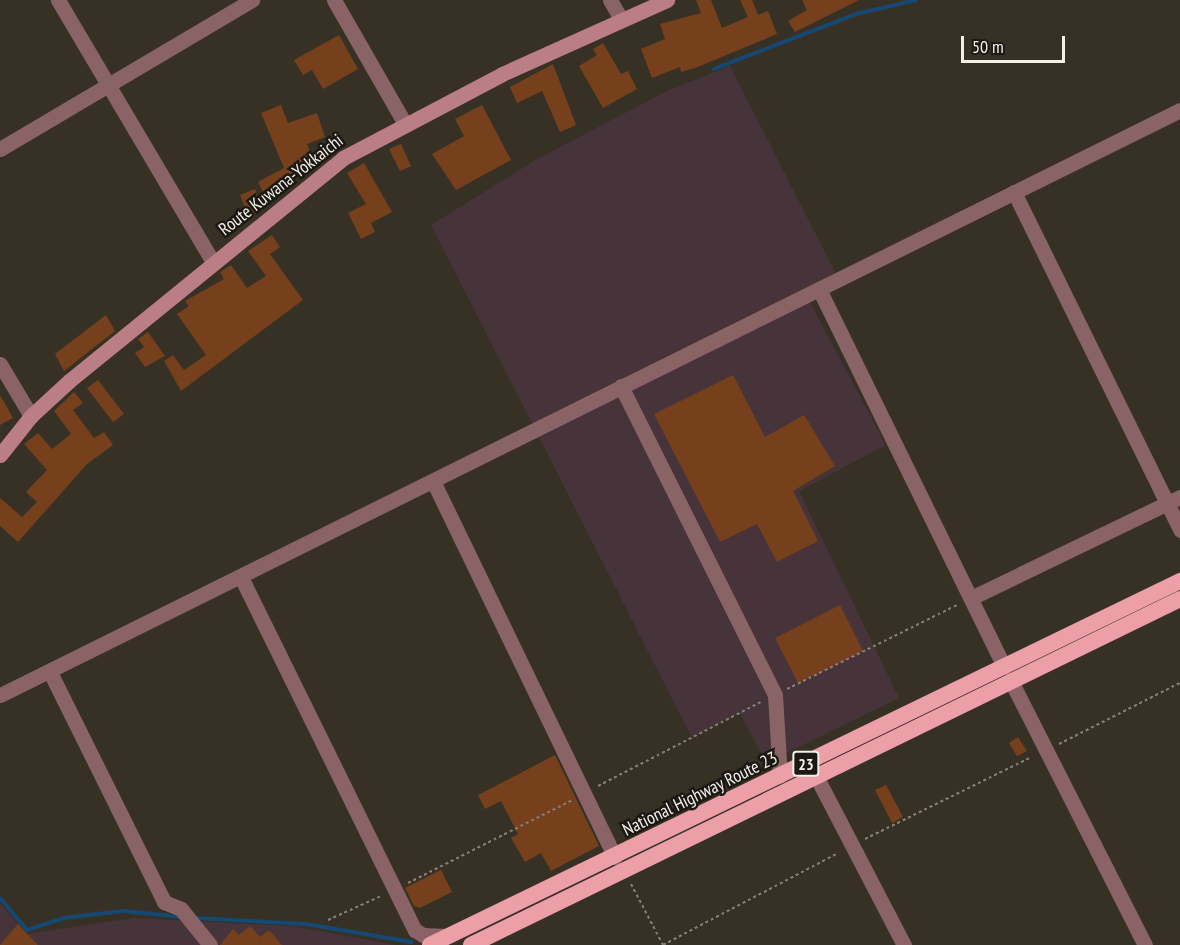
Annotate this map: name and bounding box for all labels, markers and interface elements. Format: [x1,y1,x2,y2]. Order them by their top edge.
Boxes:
scale bar [964,24,1068,62]
text: 50 m [972,35,1004,58]
street label: Route Kuwana-Yokkaichi [215,130,347,240]
street label: National Highway Route 23 [619,747,781,841]
road number: 23 [791,751,821,777]

